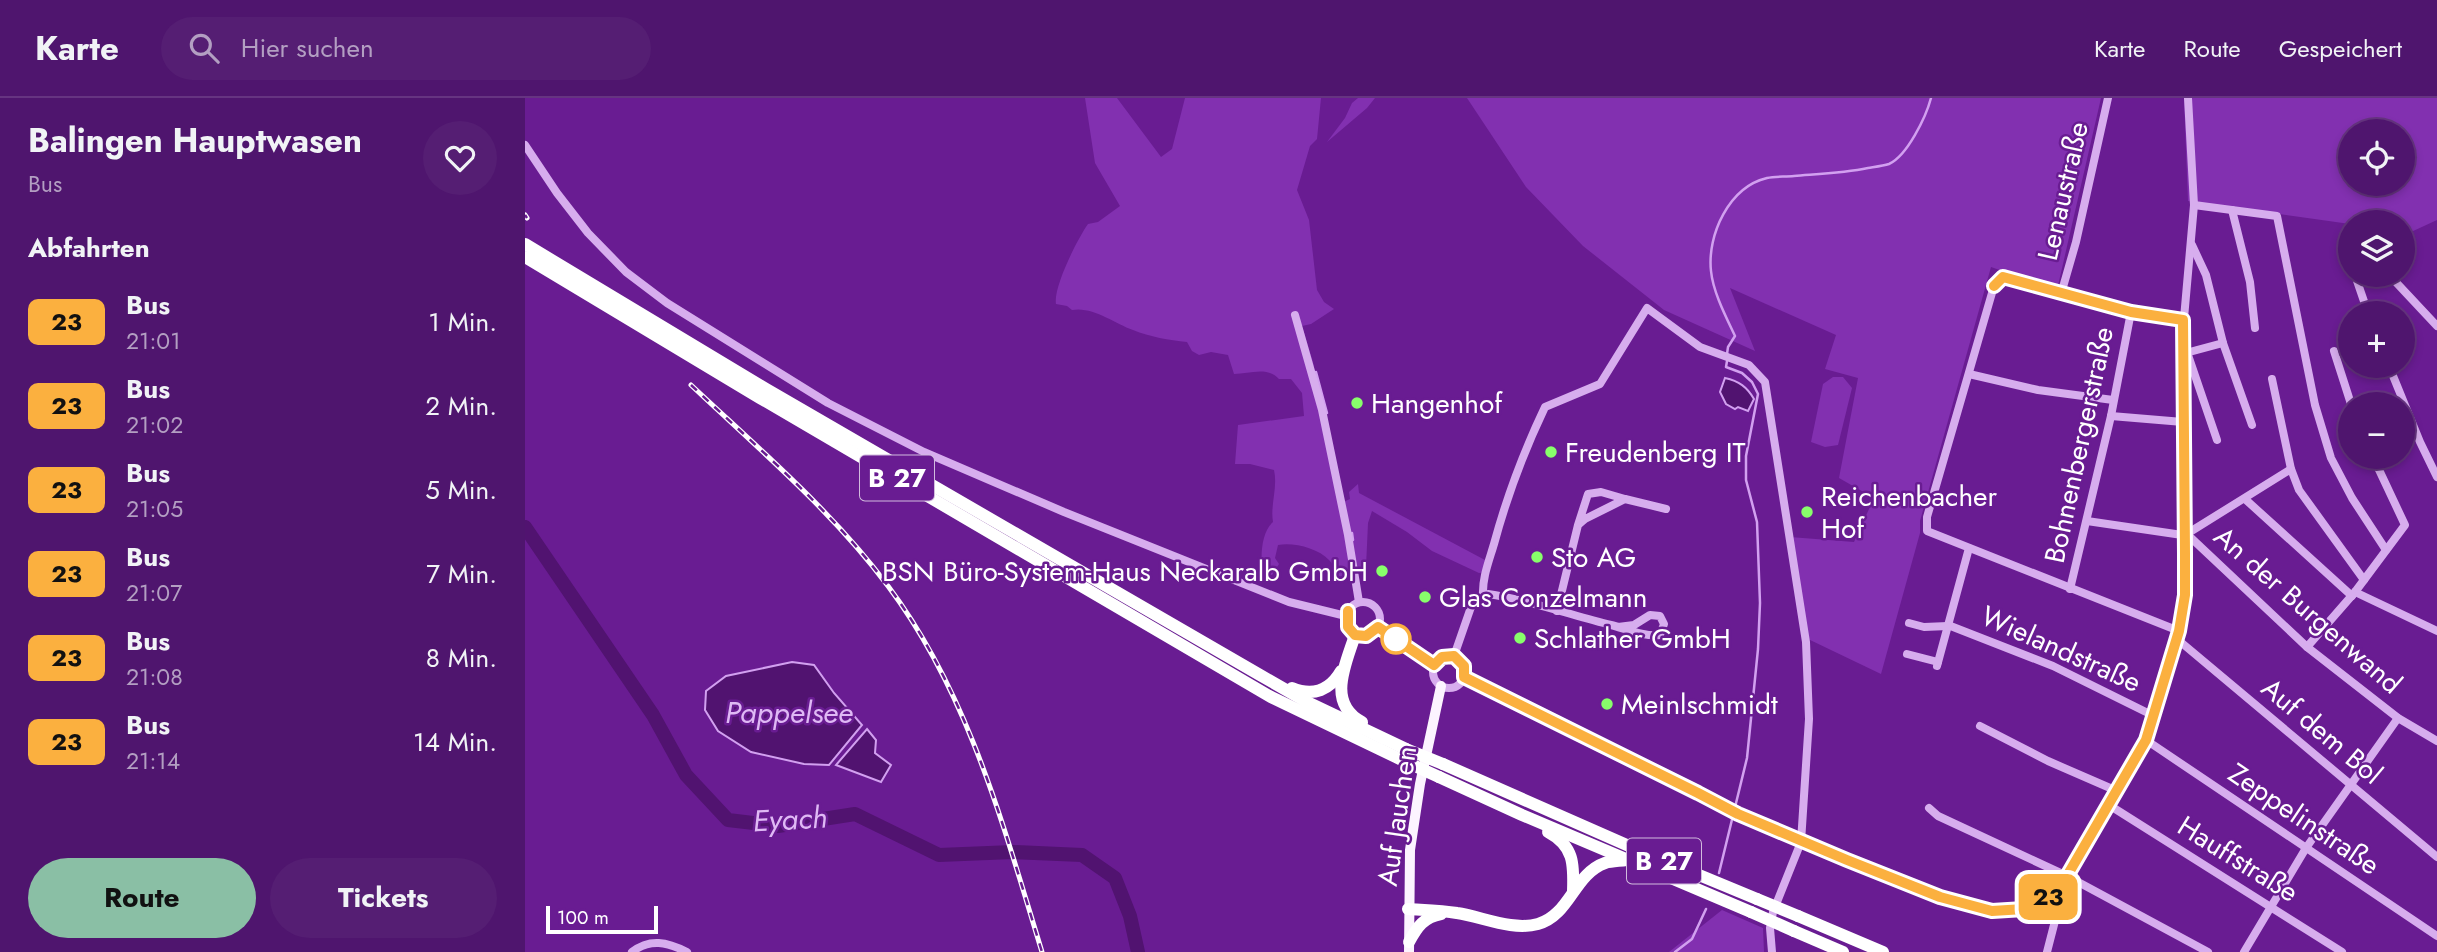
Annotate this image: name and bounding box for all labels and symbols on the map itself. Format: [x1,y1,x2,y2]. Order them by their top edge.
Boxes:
street label: Lenaustraße [2027,118,2099,264]
street label: Bohnenbergerstraße [2034,323,2124,567]
place label: Hangenhof [1371,383,1503,424]
marker: Hangenhof [1349,395,1365,411]
place label: Freudenberg IT [1565,432,1746,473]
marker: Freudenberg IT [1543,444,1559,460]
road number: B 27 [860,456,934,500]
place label: Reichenbacher Hof [1821,476,1998,549]
marker: Reichenbacher Hof [1799,504,1815,520]
street label: An der Burgenwand [2205,517,2411,703]
place label: Sto AG [1551,537,1636,578]
marker: Sto AG [1529,549,1545,565]
place label: BSN Büro-System-Haus Neckaralb GmbH [882,551,1368,592]
marker: BSN Büro-System-Haus Neckaralb GmbH [1374,563,1390,579]
place label: Glas Conzelmann [1439,577,1648,618]
marker: Glas Conzelmann [1417,589,1433,605]
street label: Wielandstraße [1974,595,2148,703]
place label: Schlather GmbH [1534,618,1731,659]
unlabelled marker [1381,624,1411,654]
marker: Schlather GmbH [1512,630,1528,646]
street label: Auf dem Bol [2253,668,2391,794]
place label: Meinlschmidt [1621,684,1778,725]
water label: Pappelsee [725,691,853,734]
marker: Meinlschmidt [1599,696,1615,712]
street label: Auf Jauchen [1367,743,1427,889]
street label: Zeppelinstraße [2220,753,2388,885]
water label: Eyach [752,796,828,842]
street label: Hauffstraße [2170,806,2306,912]
road number: B 27 [1627,838,1701,884]
line badge: 23 [2017,874,2079,920]
scale bar [546,903,658,935]

